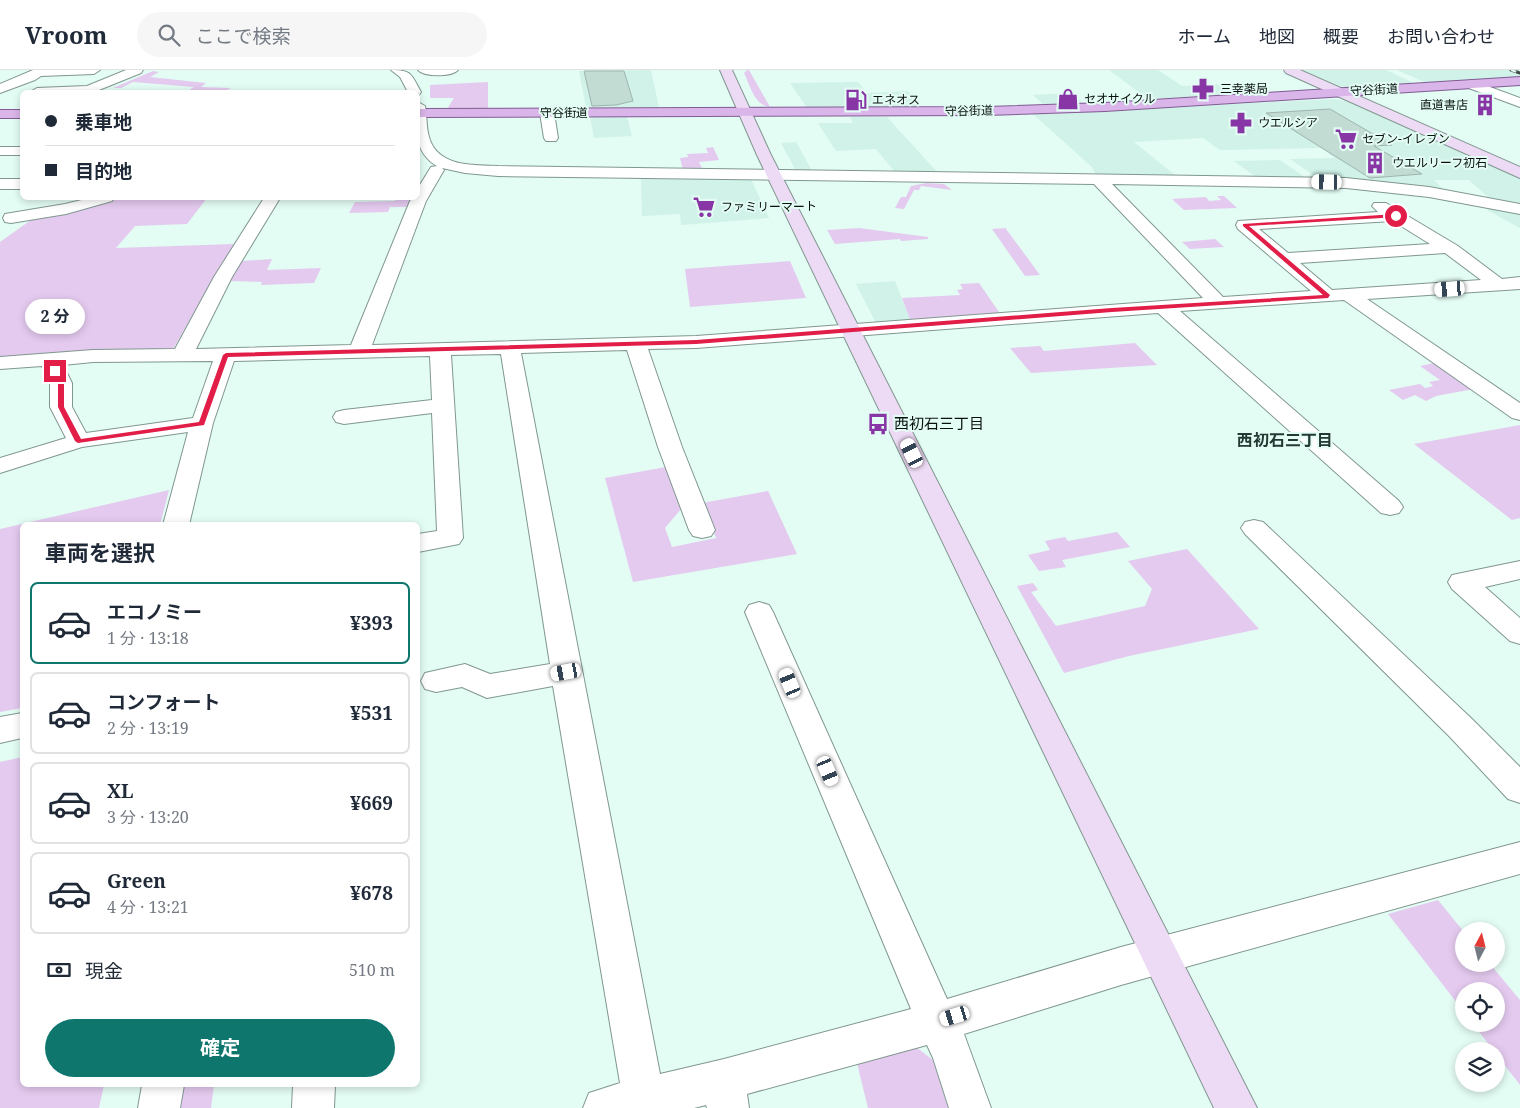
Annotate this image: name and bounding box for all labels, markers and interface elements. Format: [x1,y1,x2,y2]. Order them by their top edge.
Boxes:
search box [137,12,487,57]
text: Vroom [25,18,107,51]
icon: search [155,21,183,49]
text: ここで検索 [195,23,290,49]
text: ホーム [1178,24,1231,48]
text: 地図 [1259,24,1295,48]
text: 概要 [1323,24,1359,48]
text: お問い合わせ [1387,24,1495,48]
pharmacy icon: 三幸薬局 [1190,76,1216,102]
place label: 三幸薬局 [1220,80,1268,97]
street label: 守谷街道 [1350,80,1398,99]
shop icon: セオサイクル [1055,86,1081,112]
fuel station icon: エネオス [843,87,869,113]
place label: セオサイクル [1084,90,1155,107]
place label: エネオス [872,91,920,108]
building icon: 直道書店 [1472,92,1498,118]
place label: 直道書店 [1420,96,1468,113]
street label: 守谷街道 [945,102,993,119]
street label: 守谷街道 [540,104,588,121]
text: 乗車地 [75,109,132,135]
pharmacy icon: ウエルシア [1228,110,1254,136]
place label: ウエルシア [1258,114,1318,131]
supermarket icon: セブン-イレブン [1333,126,1359,152]
place label: セブン-イレブン [1362,130,1450,147]
building icon: ウエルリーフ初石 [1362,150,1388,176]
place label: ウエルリーフ初石 [1392,154,1487,171]
text: 目的地 [75,158,132,184]
car [1311,174,1342,190]
supermarket icon: ファミリーマート [691,194,717,220]
place label: ファミリーマート [721,198,817,215]
route start [1385,205,1407,227]
car [1434,280,1465,298]
callout: 2 分 [25,298,85,334]
text: 2 分 [40,305,70,327]
route end [44,360,66,382]
bus stop icon: 西初石三丁目 [865,411,891,437]
place label: 西初石三丁目 [894,413,984,433]
district label: 西初石三丁目 [1237,429,1333,451]
car [898,436,925,470]
text: 車両を選択 [45,537,155,567]
text: エコノミー [107,599,202,625]
icon: car [47,601,92,646]
text: ¥393 [350,610,393,636]
text: 1 分 · 13:18 [107,627,189,649]
car [549,662,582,682]
car [777,666,802,700]
text: コンフォート [107,689,220,715]
icon: car [47,691,92,736]
text: ¥531 [350,700,393,726]
text: 2 分 · 13:19 [107,717,189,739]
car [815,754,840,788]
text: XL [107,778,133,804]
icon: car [47,781,92,826]
text: ¥669 [350,790,393,816]
text: 3 分 · 13:20 [107,806,189,828]
text: Green [107,868,166,894]
icon: car [47,871,92,916]
text: ¥678 [350,880,393,906]
text: 4 分 · 13:21 [107,896,189,918]
north arrow [1455,922,1505,972]
map controls [1455,922,1505,1092]
icon: cash [45,956,73,984]
text: 現金 [85,958,123,984]
text: 510 m [349,959,395,981]
button: locate [1455,982,1505,1032]
car [938,1004,971,1028]
button: 確定 [45,1019,395,1077]
button: layers [1455,1042,1505,1092]

